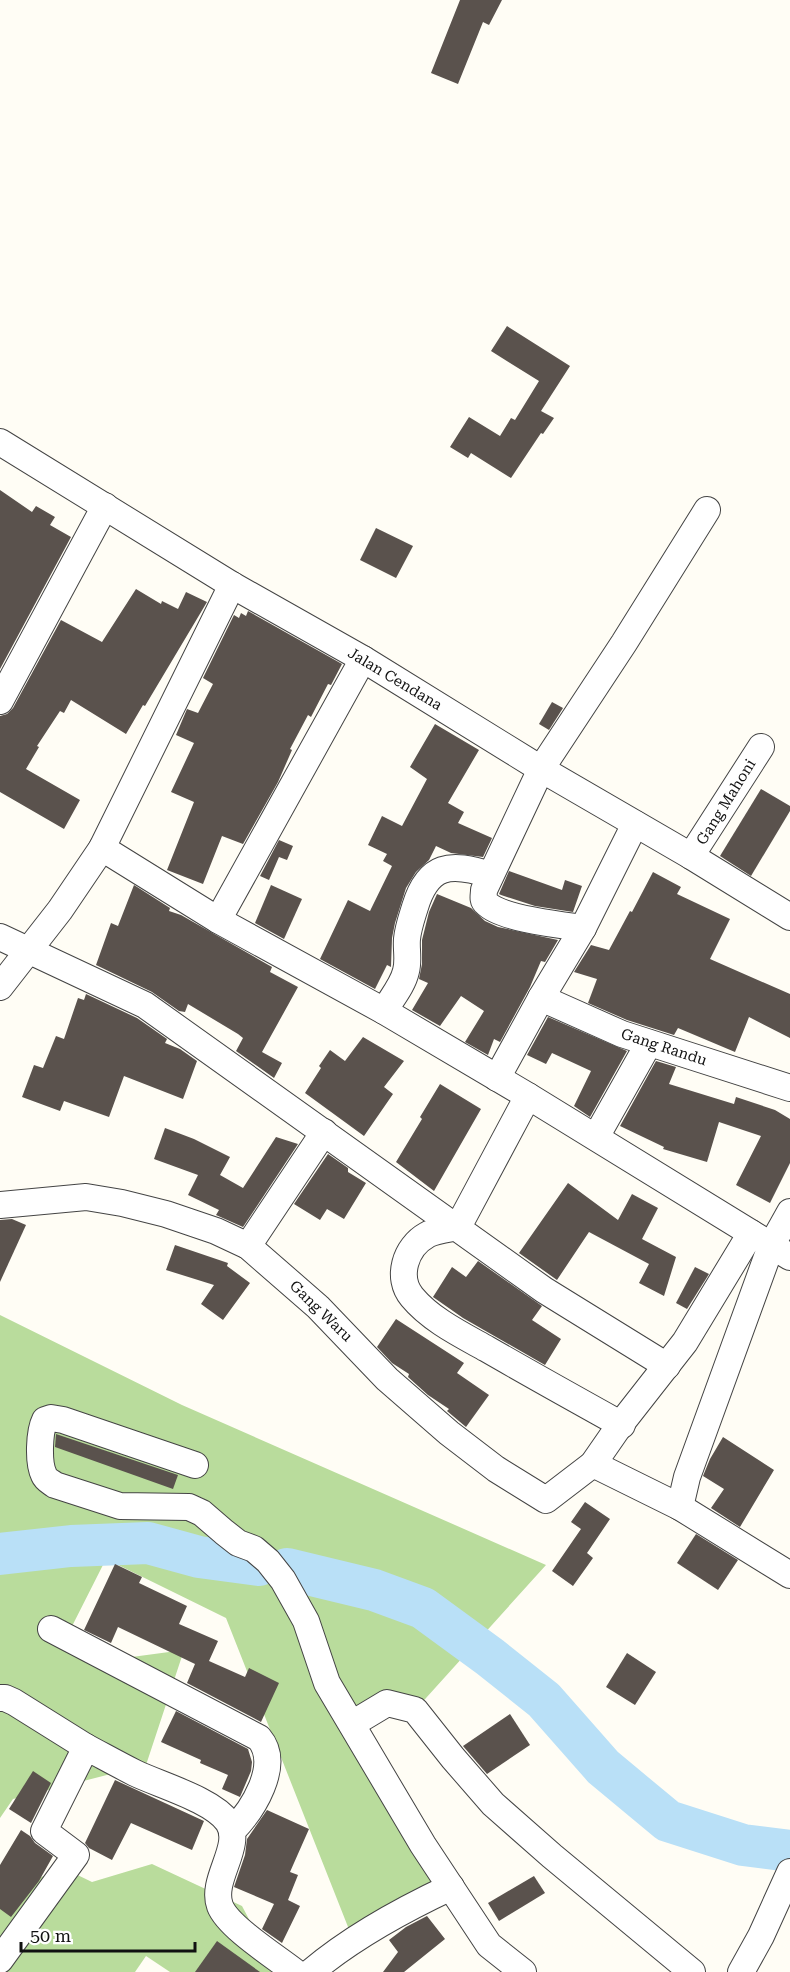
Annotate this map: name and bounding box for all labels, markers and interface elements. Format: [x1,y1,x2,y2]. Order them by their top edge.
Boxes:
street label: Jalan Cendana [345,644,445,714]
street label: Gang Mahoni [692,756,760,848]
street label: Gang Randu [619,1025,710,1070]
street label: Gang Waru [286,1277,357,1346]
scale bar [21,1915,195,1953]
text: 50 m [30,1925,71,1946]

